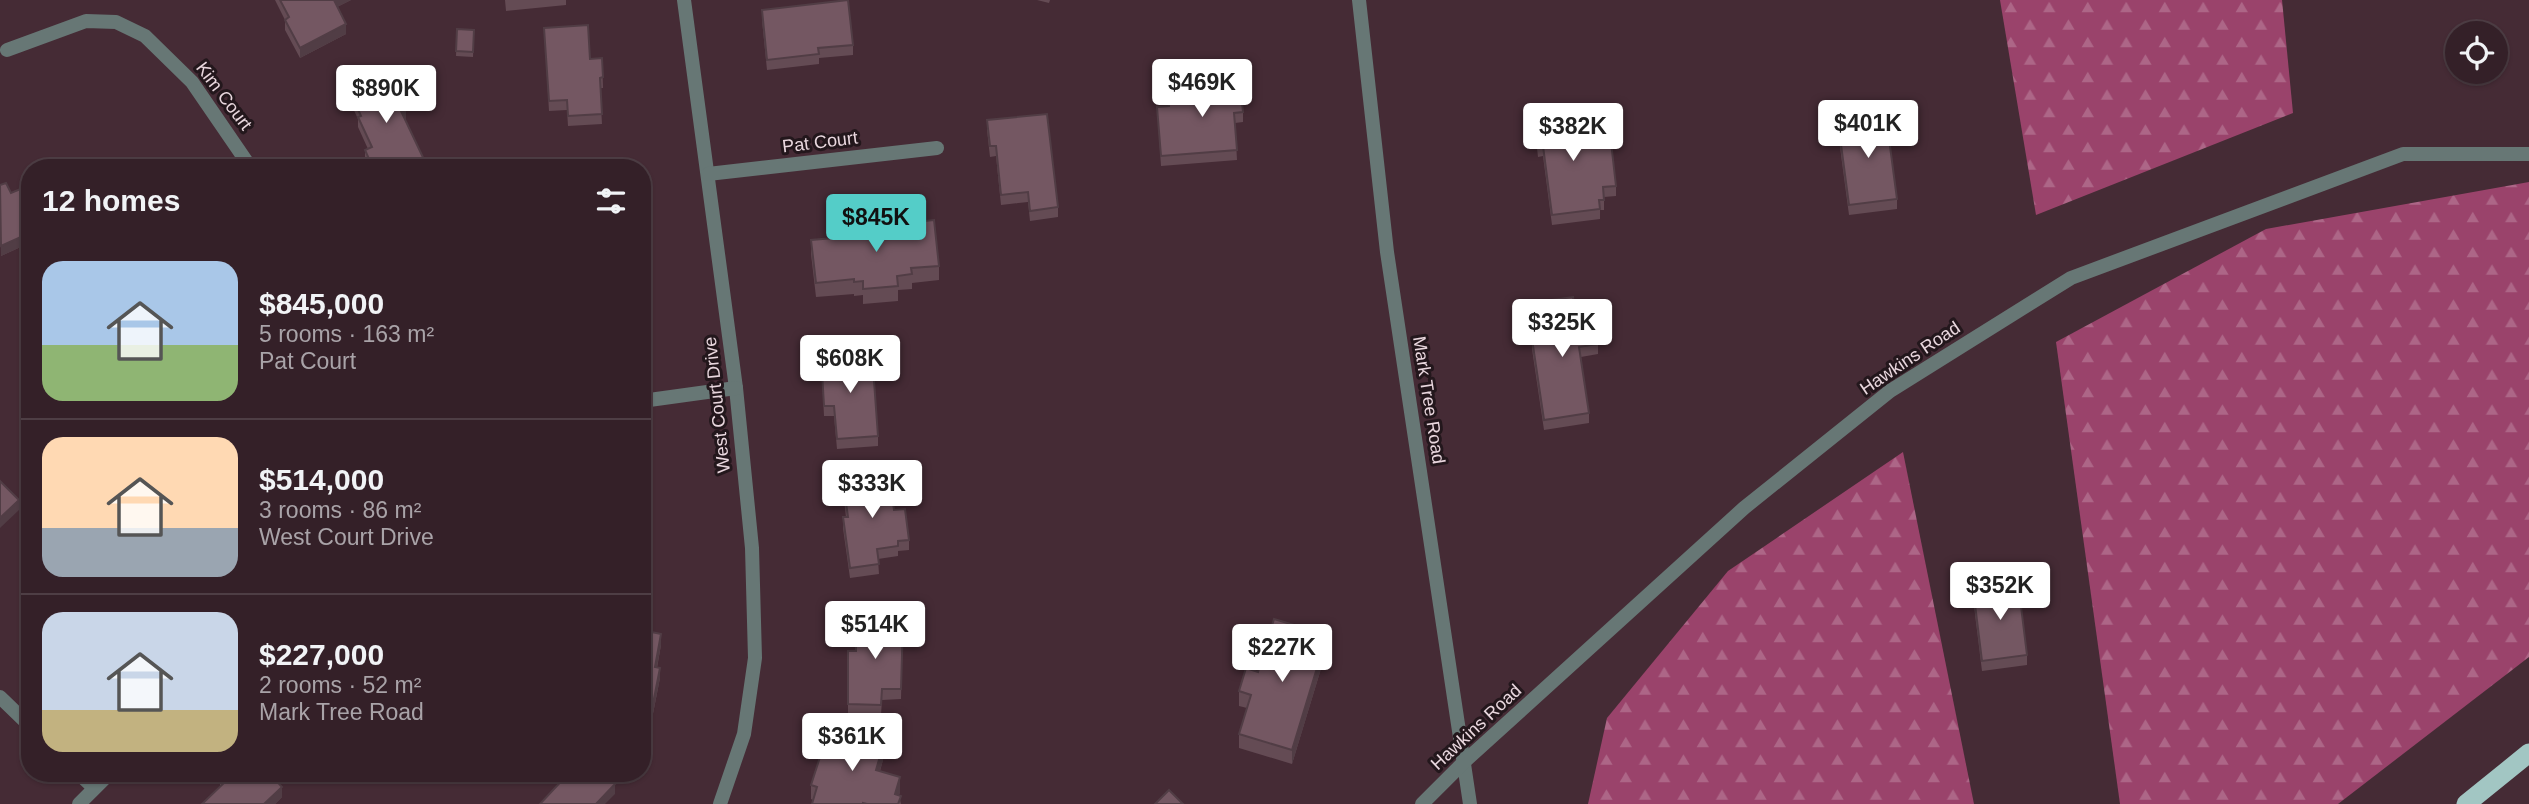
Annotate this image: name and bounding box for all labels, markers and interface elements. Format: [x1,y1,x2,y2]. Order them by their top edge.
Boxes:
map controls [2445,21,2508,84]
button: locate [2445,21,2508,84]
street label: Kim Court [192,58,256,134]
pin: $469K [1153,60,1251,119]
pin: $890K [337,66,435,125]
text: $469K [1168,69,1236,95]
text: $890K [352,75,420,101]
pin: $401K [1819,100,1917,160]
pin: $382K [1524,104,1622,163]
text: $401K [1834,110,1902,136]
text: $382K [1539,113,1607,139]
street label: Pat Court [781,127,859,157]
icon: filters [592,182,630,220]
text: 12 homes [42,184,180,217]
pin: $845K [827,194,925,254]
text: $845K [842,204,910,230]
text: $845,000 [259,287,384,320]
icon: home [98,289,182,373]
pin: $325K [1513,300,1611,359]
text: $325K [1528,309,1596,335]
street label: Hawkins Road [1856,317,1964,399]
text: 5 rooms · 163 m² [259,321,434,347]
street label: Mark Tree Road [1409,335,1449,465]
street label: West Court Drive [700,336,734,474]
pin: $608K [801,336,899,395]
text: $608K [816,345,884,371]
text: Pat Court [259,348,356,374]
pin: $333K [823,461,921,520]
text: $514,000 [259,463,384,496]
icon: home [98,465,182,549]
text: $333K [838,470,906,496]
text: 3 rooms · 86 m² [259,497,421,523]
text: West Court Drive [259,524,434,550]
pin: $352K [1951,562,2049,622]
text: $352K [1966,572,2034,598]
pin: $514K [826,602,924,661]
text: $514K [841,611,909,637]
pin: $227K [1233,624,1331,684]
text: $227K [1248,634,1316,660]
text: $227,000 [259,638,384,671]
icon: home [98,640,182,724]
text: 2 rooms · 52 m² [259,672,421,698]
street label: Hawkins Road [1427,680,1525,774]
text: Mark Tree Road [259,699,424,725]
pin: $361K [803,714,901,773]
text: $361K [818,723,886,749]

